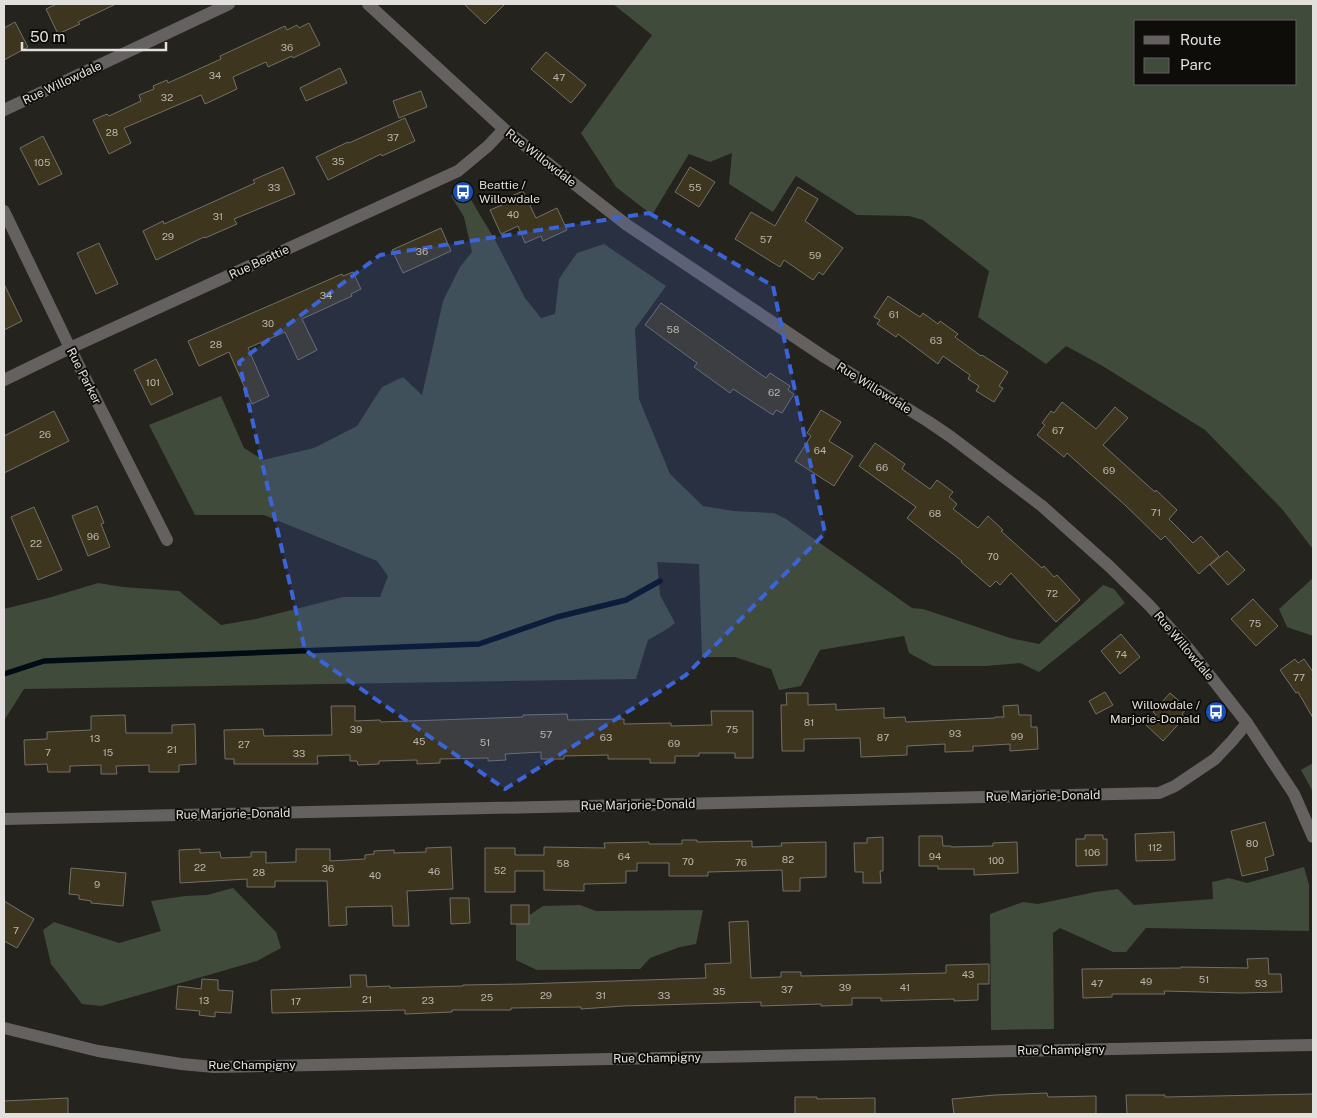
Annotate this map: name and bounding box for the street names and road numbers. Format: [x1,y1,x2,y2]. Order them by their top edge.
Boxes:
street label: Rue Willowdale [20,59,104,107]
street label: Rue Willowdale [503,126,579,190]
street label: Rue Beattie [227,242,291,282]
street label: Rue Parker [64,345,104,407]
street label: Rue Willowdale [834,359,914,417]
street label: Rue Willowdale [1151,609,1217,683]
street label: Rue Marjorie-Donald [986,788,1100,804]
street label: Rue Marjorie-Donald [581,797,695,813]
street label: Rue Marjorie-Donald [176,806,290,822]
street label: Rue Champigny [1017,1042,1105,1058]
street label: Rue Champigny [613,1050,701,1066]
street label: Rue Champigny [208,1058,296,1072]

